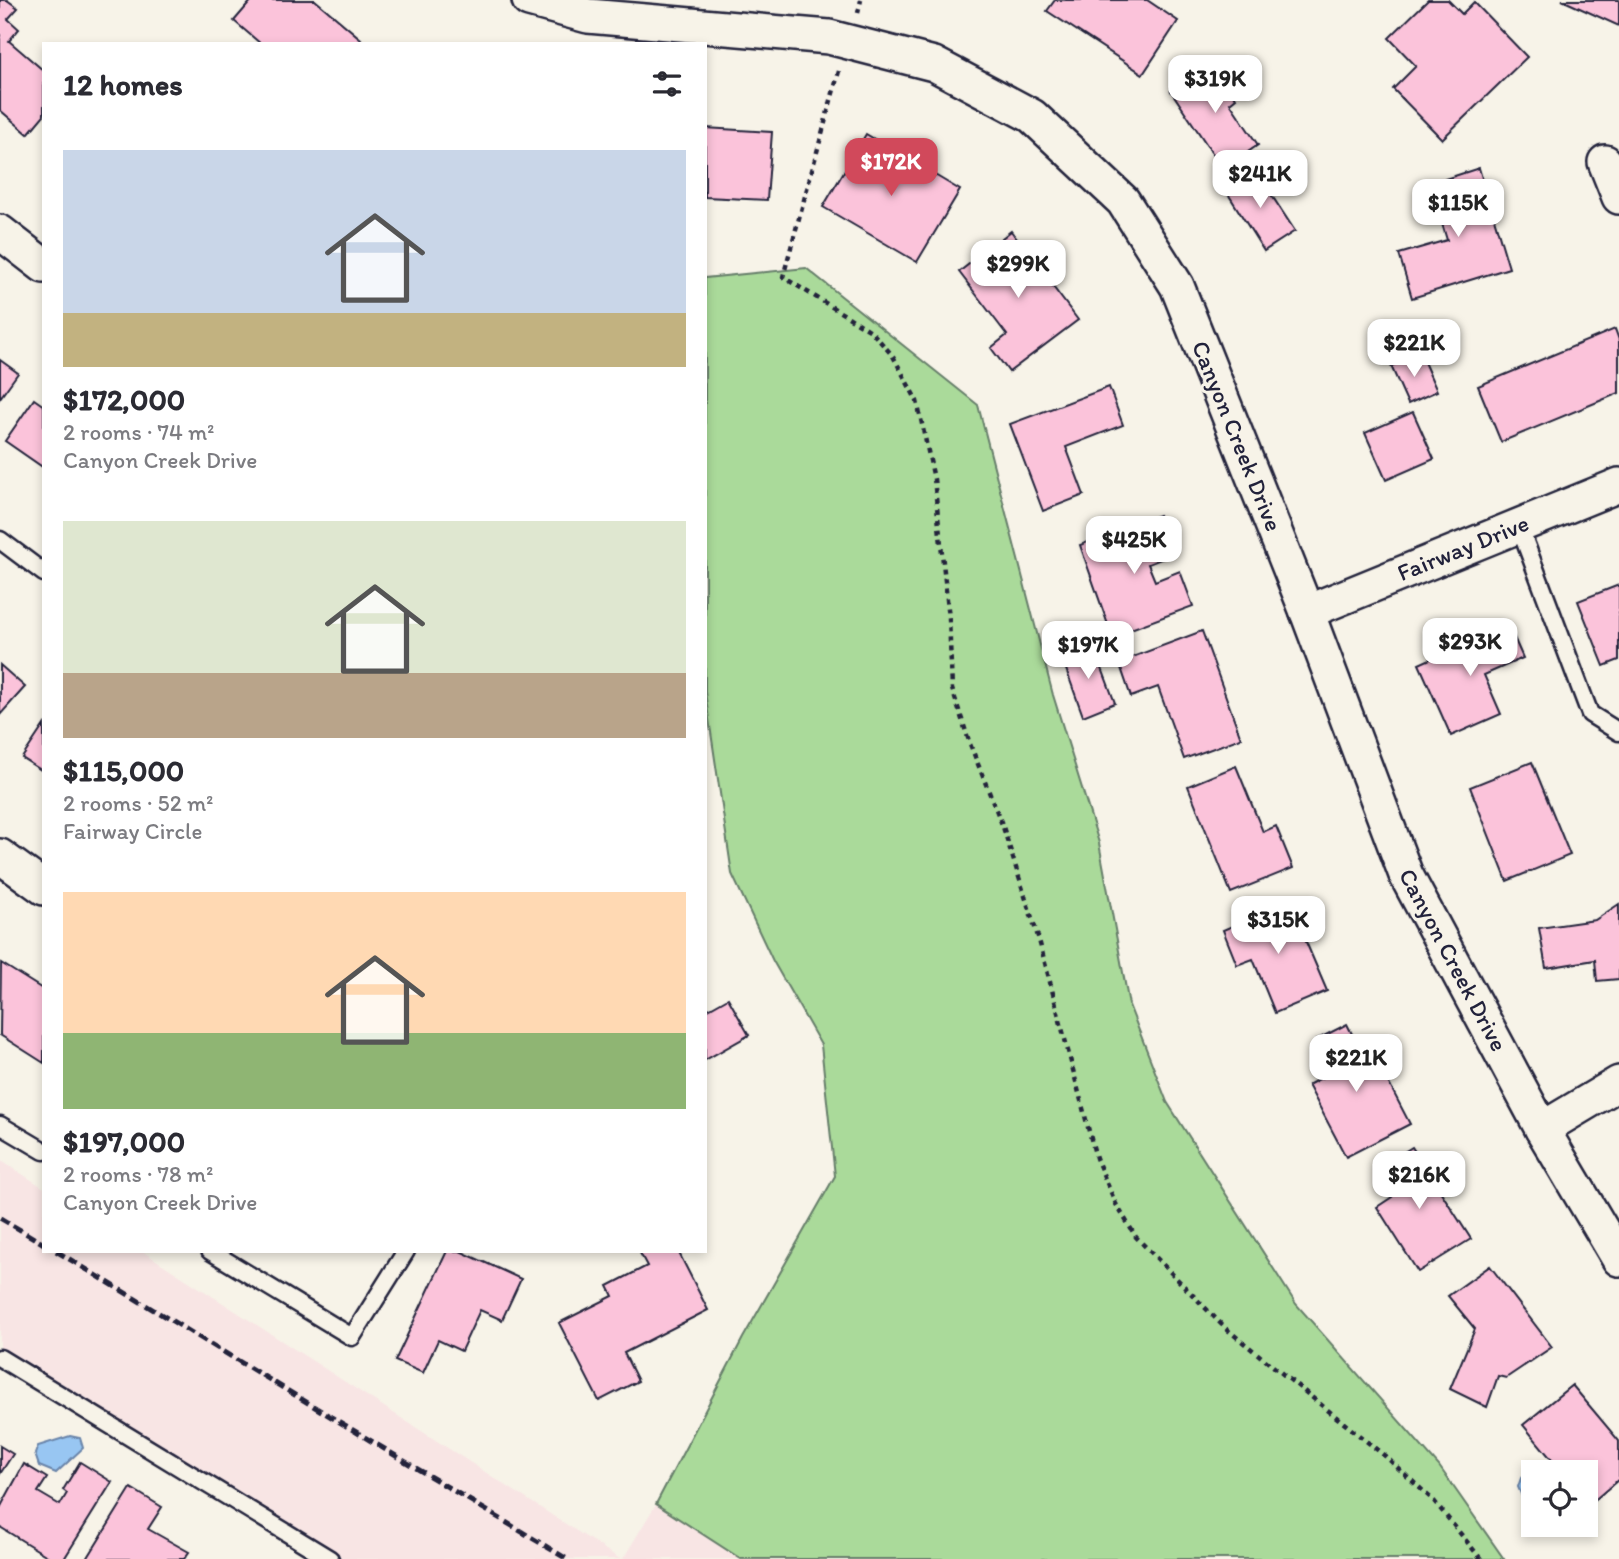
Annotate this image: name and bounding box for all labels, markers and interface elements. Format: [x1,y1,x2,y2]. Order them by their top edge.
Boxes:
pin: $319K [1166,55,1264,115]
text: $319K [1184,64,1246,92]
icon: filters [648,65,686,103]
text: 12 homes [63,66,183,103]
pin: $172K [842,138,940,198]
text: $172K [861,147,921,175]
pin: $241K [1211,150,1309,210]
text: $241K [1229,159,1291,187]
pin: $115K [1409,180,1507,239]
text: $115K [1428,188,1488,216]
icon: home [312,195,438,321]
pin: $299K [969,240,1067,300]
text: $299K [987,249,1049,277]
pin: $221K [1365,320,1463,379]
text: $221K [1383,328,1445,356]
street label: Canyon Creek Drive [1186,336,1289,535]
text: $172,000 [63,381,185,418]
text: 2 rooms · 74 m² [63,418,215,446]
text: Canyon Creek Drive [63,446,257,474]
street label: Fairway Drive [1393,508,1533,587]
pin: $425K [1085,516,1183,576]
text: $425K [1102,525,1166,553]
icon: home [312,566,438,692]
pin: $293K [1421,618,1519,678]
pin: $197K [1039,622,1137,681]
text: $293K [1438,627,1502,655]
text: $197K [1058,630,1118,658]
text: $115,000 [63,752,184,789]
text: 2 rooms · 52 m² [63,789,213,817]
text: Fairway Circle [63,817,202,845]
street label: Canyon Creek Drive [1393,863,1514,1056]
pin: $315K [1229,897,1327,956]
text: $315K [1247,905,1309,933]
icon: home [312,937,438,1063]
pin: $221K [1307,1034,1405,1094]
text: $221K [1325,1043,1387,1071]
text: $197,000 [63,1123,185,1160]
pin: $216K [1370,1152,1468,1211]
text: 2 rooms · 78 m² [63,1160,213,1188]
text: $216K [1388,1160,1450,1188]
text: Canyon Creek Drive [63,1188,257,1216]
map controls [1521,1460,1598,1537]
button: locate [1521,1460,1598,1537]

